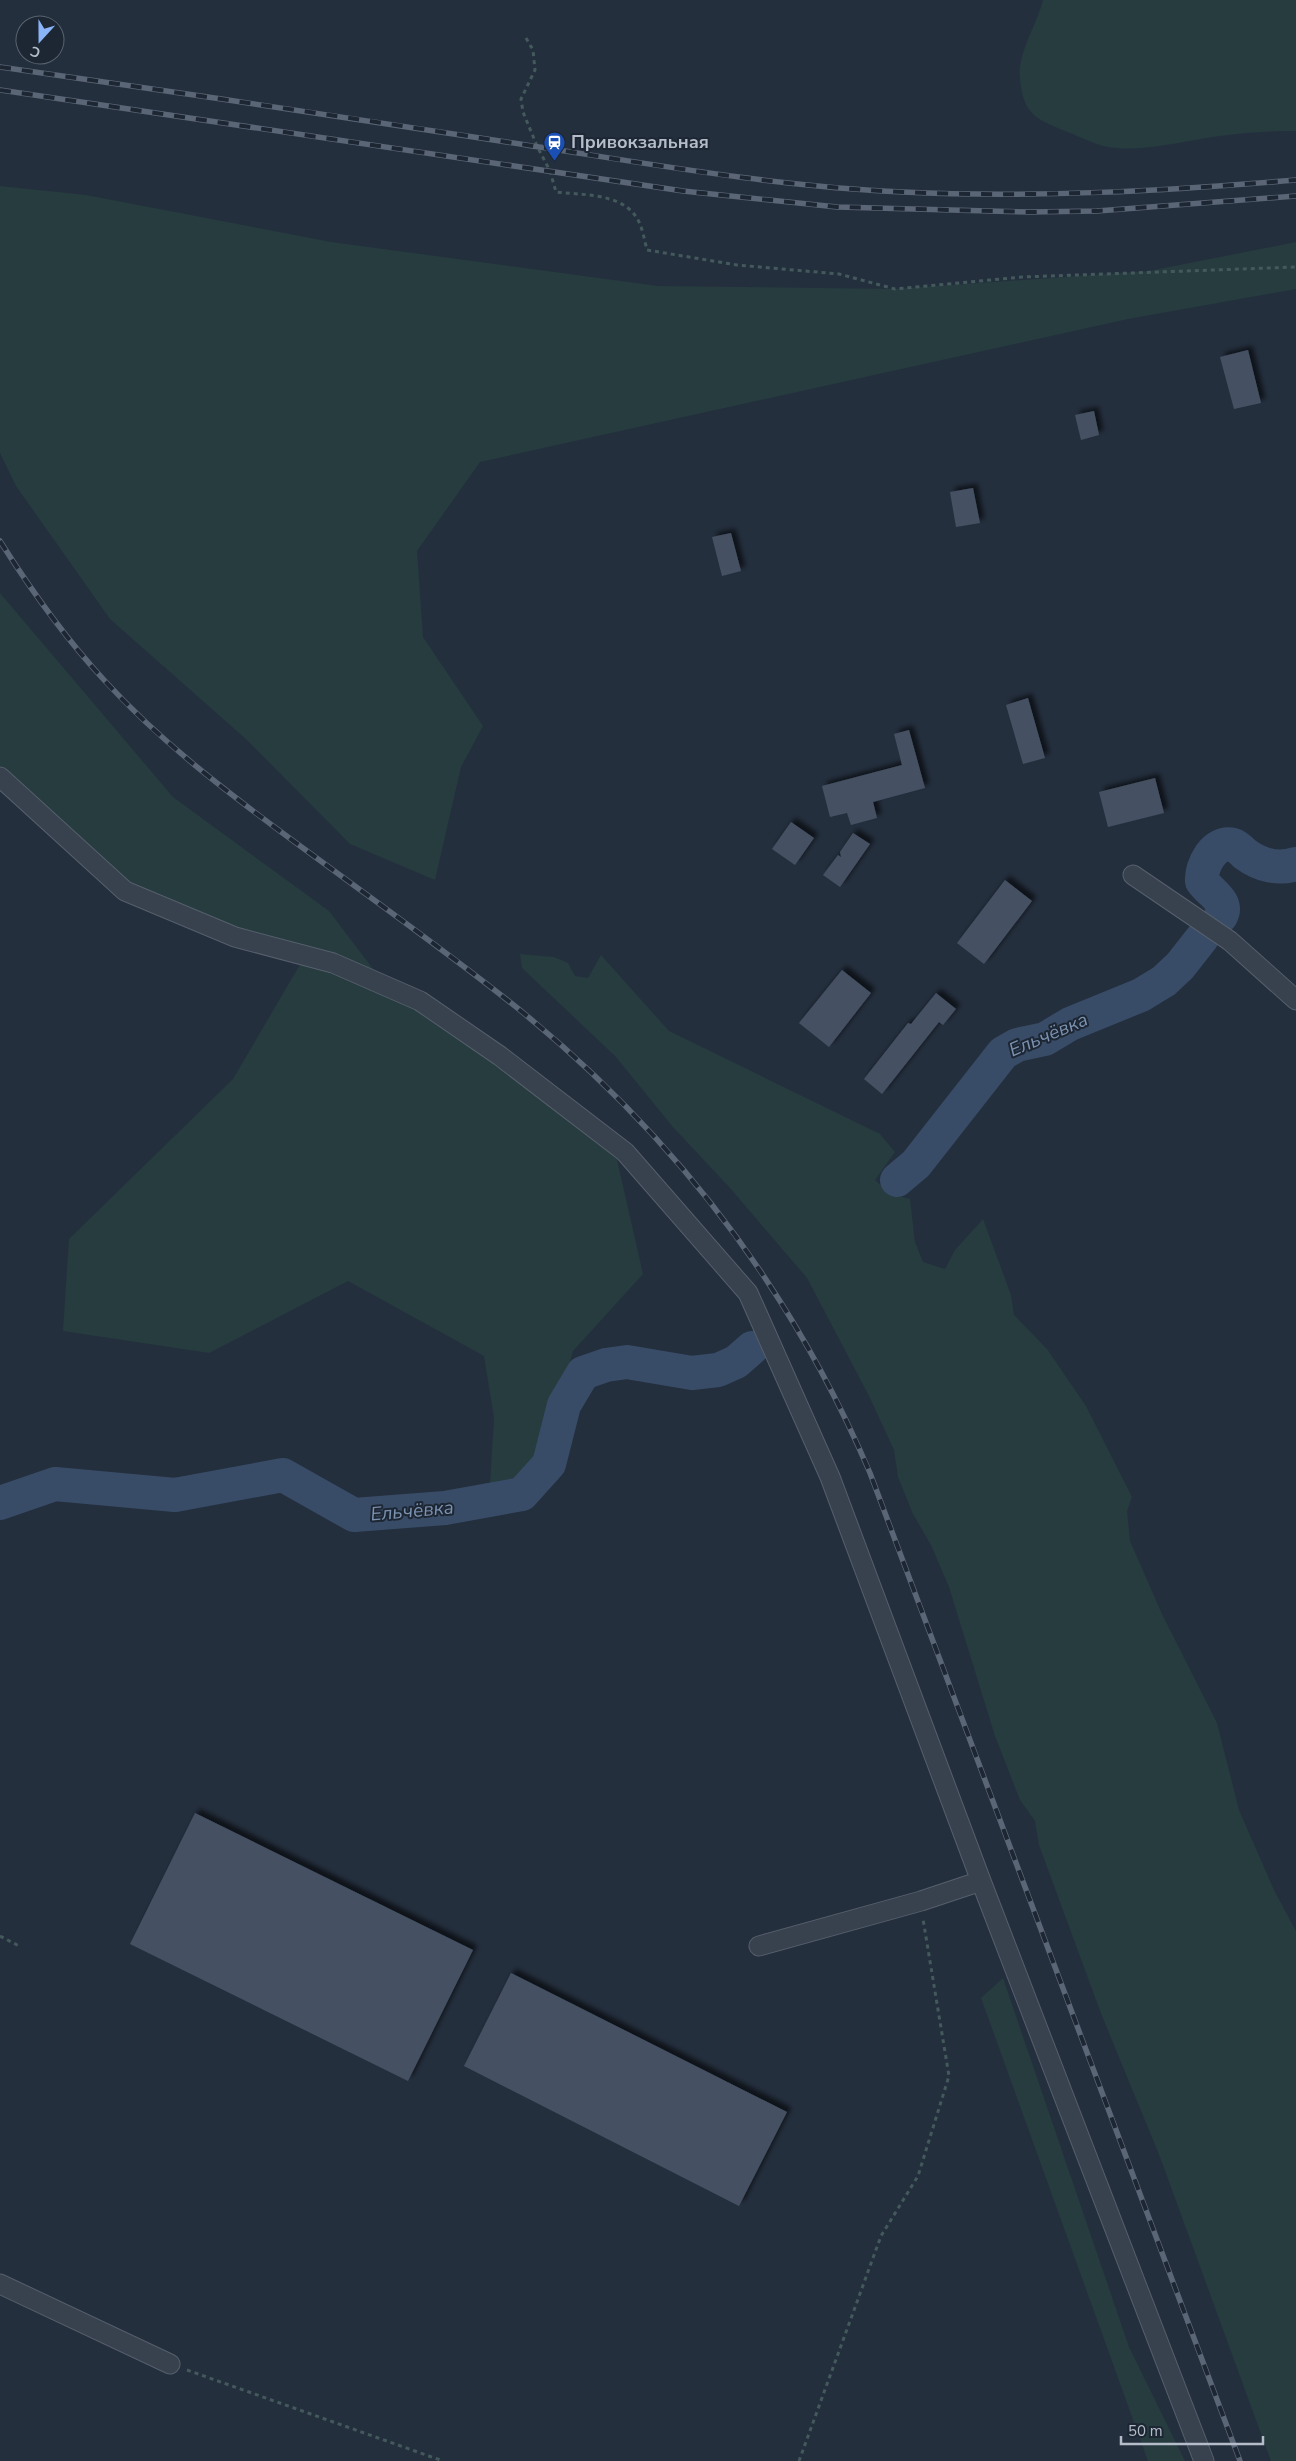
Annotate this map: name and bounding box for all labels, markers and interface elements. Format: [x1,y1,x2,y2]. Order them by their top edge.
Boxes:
north arrow [15,15,65,65]
text: С [27,41,43,62]
station icon: Привокзальная [543,130,567,161]
place label: Привокзальная [571,130,709,154]
water label: Ельчёвка [1005,1007,1092,1063]
water label: Ельчёвка [369,1494,455,1528]
scale bar [1121,2414,1264,2446]
text: 50 m [1128,2421,1163,2441]

